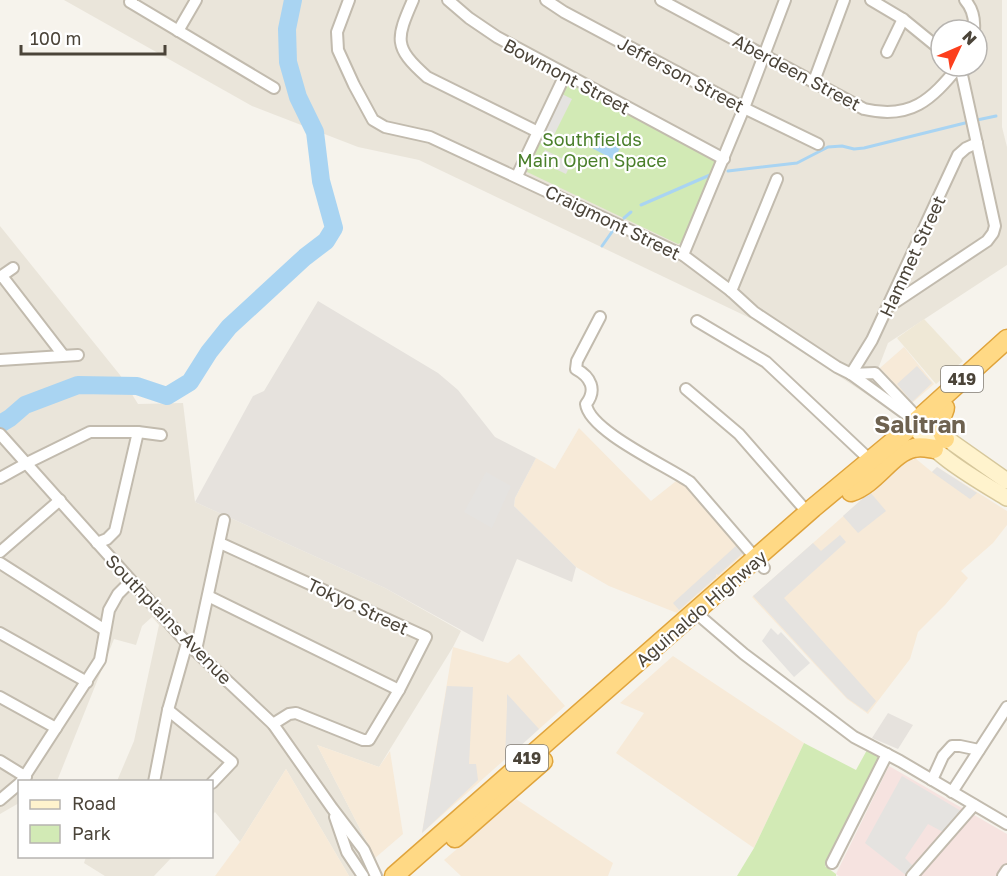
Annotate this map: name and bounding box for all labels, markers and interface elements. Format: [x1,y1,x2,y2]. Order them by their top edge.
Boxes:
scale bar [21,18,165,56]
north arrow [929,18,989,78]
text: N [958,26,981,49]
text: 100 m [30,27,81,49]
street label: Aberdeen Street [729,29,865,115]
street label: Jefferson Street [614,31,748,117]
street label: Bowmont Street [500,33,634,119]
park label: Southfields Main Open Space [517,128,667,171]
street label: Craigmont Street [542,180,684,264]
street label: Hammet Street [874,192,950,320]
road number: 419 [941,366,983,392]
district label: Salitran [874,409,966,438]
street label: Aguinaldo Highway [631,545,771,671]
street label: Southplains Avenue [101,550,237,688]
street label: Tokyo Street [304,573,412,639]
road number: 419 [506,745,548,771]
legend [18,780,213,858]
text: Road [72,792,116,814]
text: Park [72,822,111,844]

